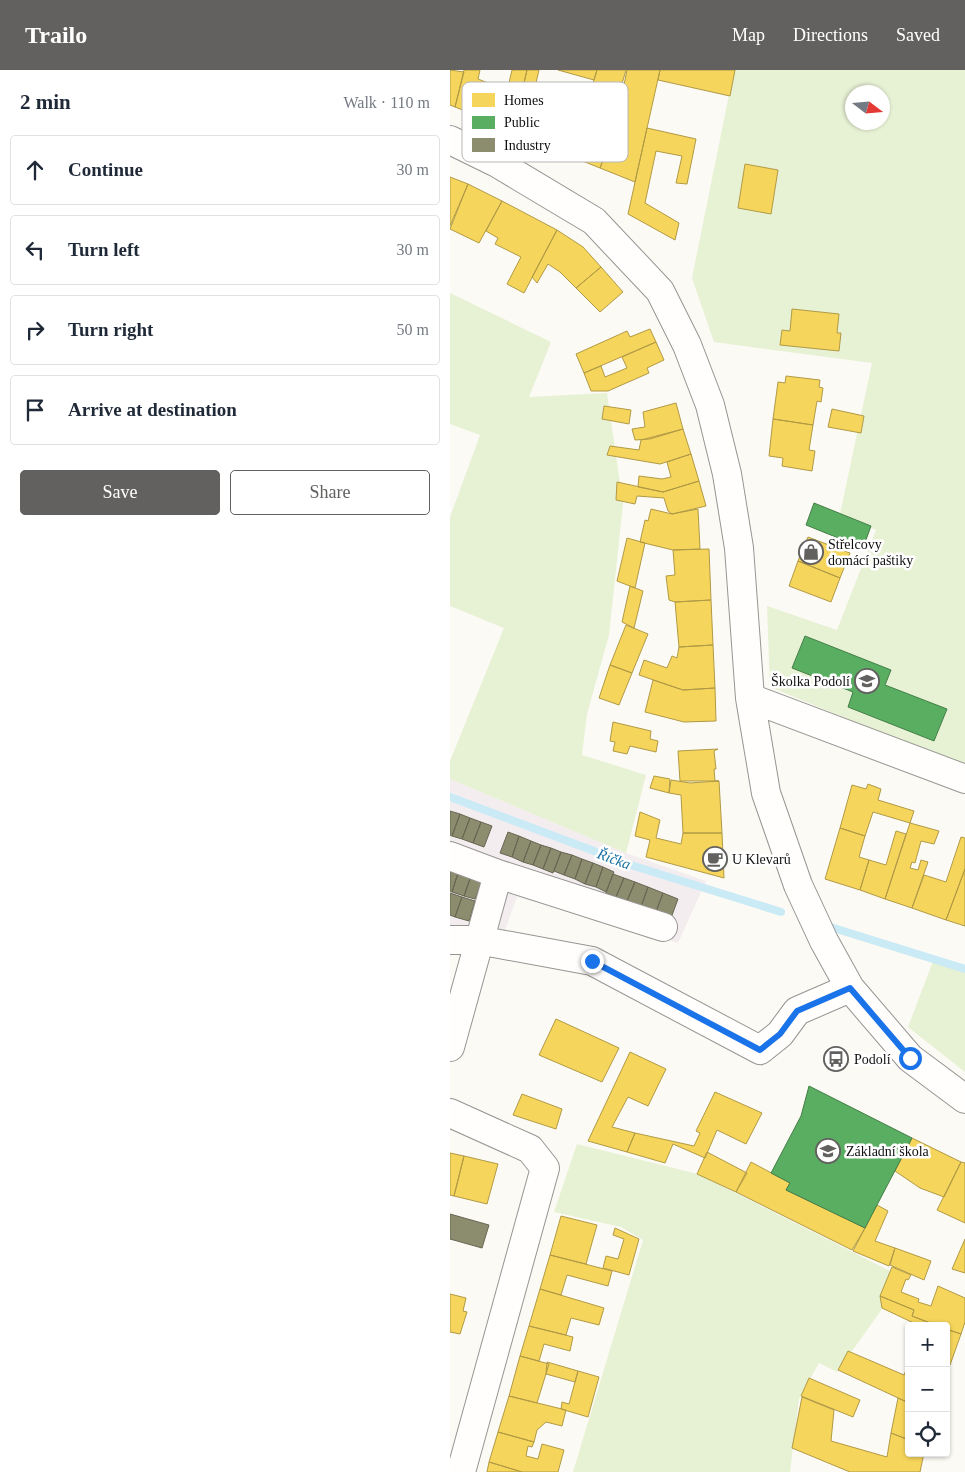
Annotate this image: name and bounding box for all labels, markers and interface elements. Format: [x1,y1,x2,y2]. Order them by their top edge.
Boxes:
text: Trailo [25,22,87,48]
text: Map [732,25,765,45]
text: Directions [793,25,868,45]
text: Saved [896,25,940,45]
legend [462,82,628,162]
north arrow [845,85,890,130]
text: 2 min [20,90,71,114]
text: Homes [504,93,544,108]
text: Walk · 110 m [343,94,430,111]
text: Public [504,115,540,130]
text: Industry [504,138,551,153]
icon: ahead [21,156,49,184]
text: Continue [68,159,143,180]
text: 30 m [397,161,429,178]
icon: left [21,236,49,264]
text: Turn left [68,239,140,260]
text: 30 m [397,241,429,258]
icon: right [21,316,49,344]
text: Turn right [68,319,153,340]
text: 50 m [397,321,429,338]
icon: arrive [21,396,49,424]
text: Arrive at destination [68,399,237,420]
button: Save [20,470,220,515]
button: Share [230,470,430,515]
place label: Střelcovy domácí paštiky [828,537,913,568]
shop icon: Střelcovy domácí paštiky [798,539,824,565]
school or university icon: Školka Podolí [854,668,880,694]
place label: Školka Podolí [771,673,850,689]
water label: Říčka [594,845,633,872]
cafe icon: U Klevarů [702,846,728,872]
place label: U Klevarů [732,852,791,867]
route end [581,950,604,973]
bus stop icon: Podolí [823,1046,849,1072]
route start [899,1047,922,1070]
place label: Podolí [854,1052,891,1067]
school or university icon: Základní škola [815,1138,841,1164]
place label: Základní škola [846,1144,930,1159]
map controls [905,1322,950,1457]
button: + [905,1322,950,1367]
button: − [905,1367,950,1412]
button: locate [905,1412,950,1457]

